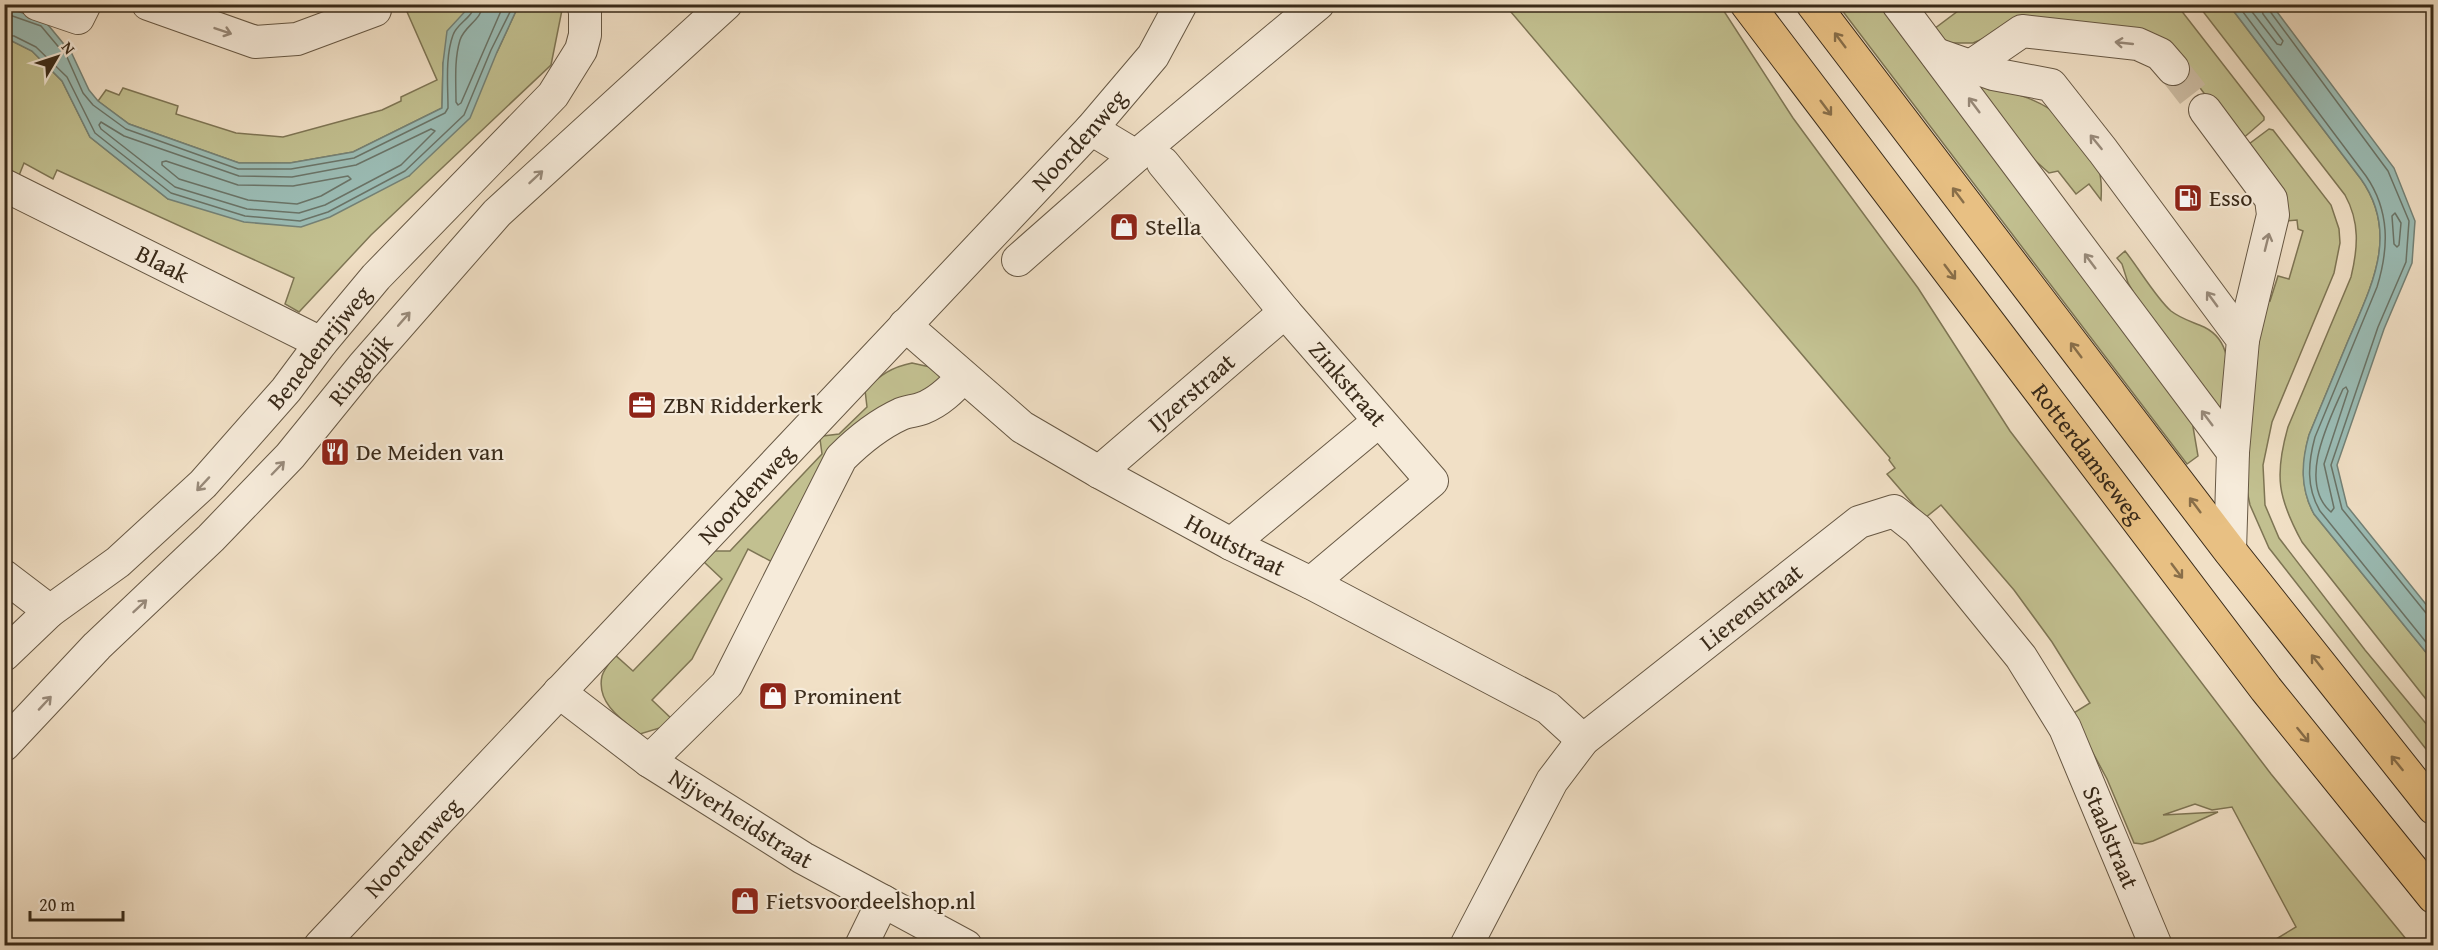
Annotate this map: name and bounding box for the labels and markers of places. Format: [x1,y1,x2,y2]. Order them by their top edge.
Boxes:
place label: Esso [2209,180,2252,215]
fuel station icon: Esso [2172,182,2204,214]
place label: Stella [1145,209,1202,244]
shop icon: Stella [1108,211,1140,243]
place label: ZBN Ridderkerk [663,387,823,422]
office icon: ZBN Ridderkerk [626,389,658,421]
place label: De Meiden van [356,434,504,469]
restaurant icon: De Meiden van [319,436,351,468]
place label: Prominent [794,678,902,713]
shop icon: Prominent [757,680,789,712]
place label: Fietsvoordeelshop.nl [766,883,976,918]
shop icon: Fietsvoordeelshop.nl [729,885,761,917]

